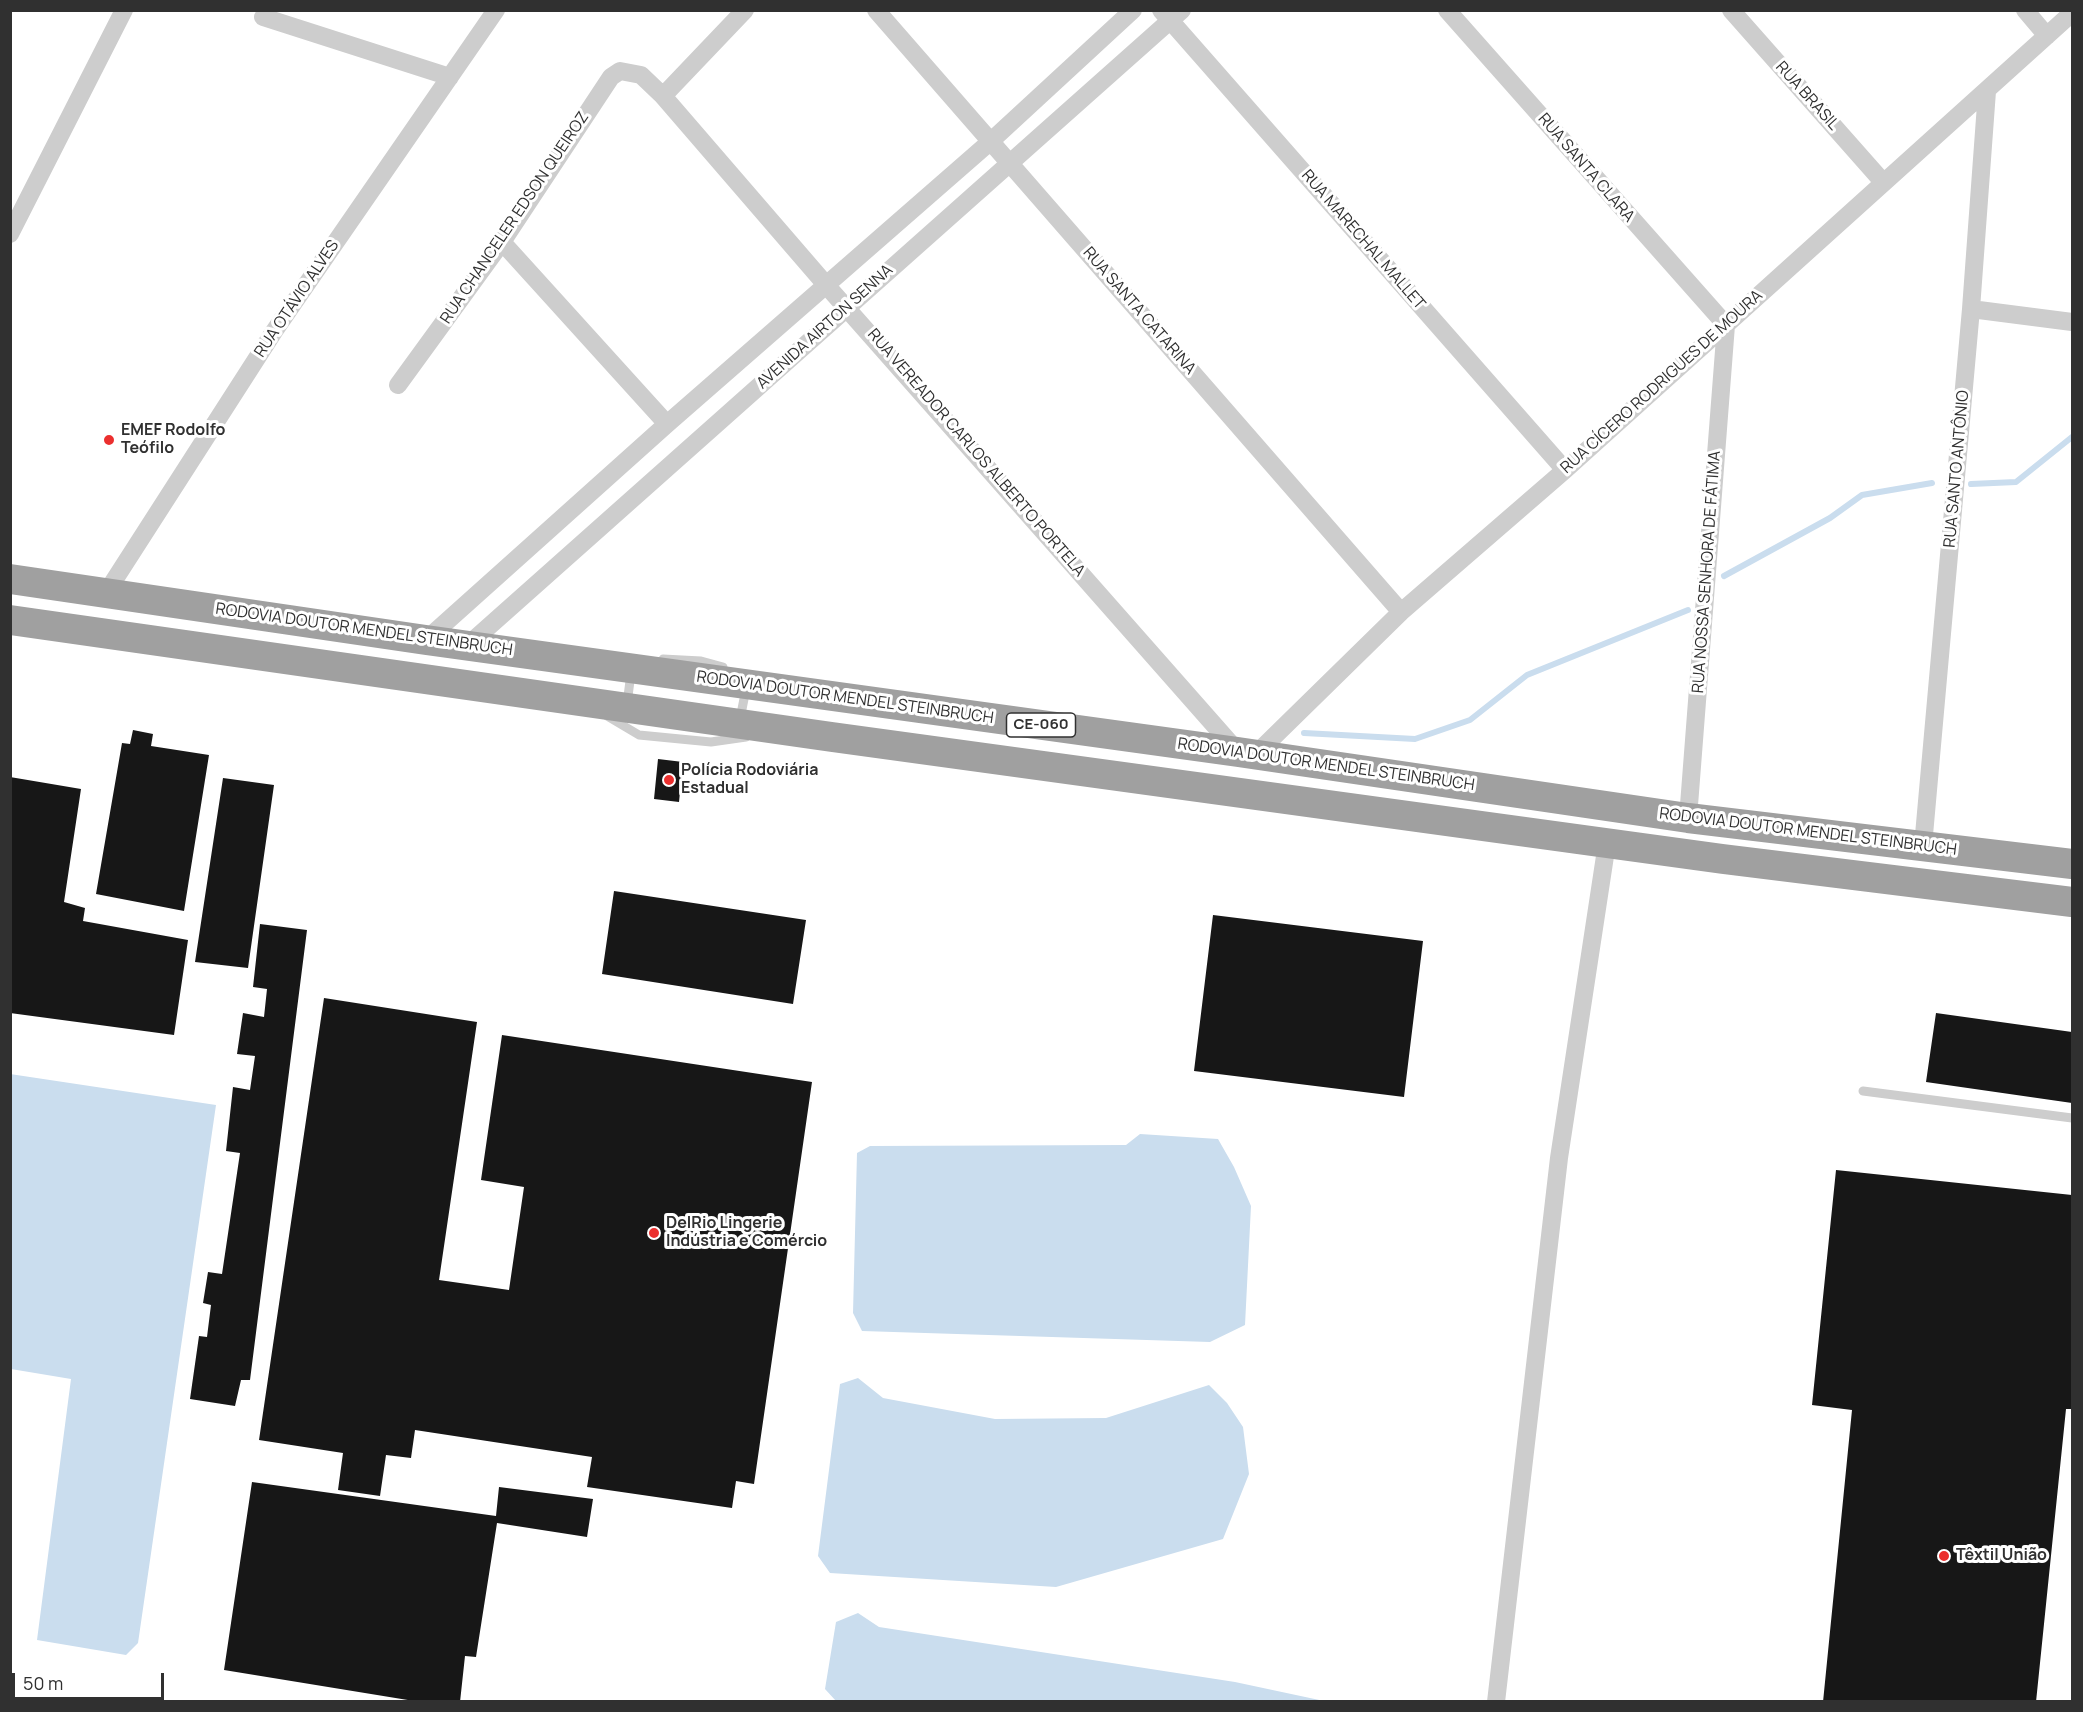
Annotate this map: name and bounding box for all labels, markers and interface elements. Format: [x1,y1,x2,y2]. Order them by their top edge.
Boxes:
street label: RUA BRASIL [1771,58,1843,134]
street label: RUA CHANCELER EDSON QUEIROZ [437,108,593,328]
street label: RUA SANTA CLARA [1534,110,1638,226]
street label: RUA MARECHAL MALLET [1297,166,1429,314]
street label: RUA OTÁVIO ALVES [251,237,343,361]
street label: RUA SANTA CATARINA [1079,243,1199,379]
street label: AVENIDA AIRTON SENNA [753,261,897,393]
street label: RUA CÍCERO RODRIGUES DE MOURA [1557,286,1767,478]
street label: RUA VEREADOR CARLOS ALBERTO PORTELA [863,325,1089,581]
street label: RUA SANTO ANTÔNIO [1941,390,1973,548]
place label: EMEF Rodolfo Teófilo [121,421,225,459]
marker: EMEF Rodolfo Teófilo [102,433,116,447]
street label: RUA NOSSA SENHORA DE FÁTIMA [1689,450,1725,694]
street label: RODOVIA DOUTOR MENDEL STEINBRUCH [214,600,514,660]
street label: RODOVIA DOUTOR MENDEL STEINBRUCH [695,668,995,728]
road number: CE-060 [1006,713,1076,737]
street label: RODOVIA DOUTOR MENDEL STEINBRUCH [1176,735,1476,795]
place label: Polícia Rodoviária Estadual [681,761,818,799]
marker: Polícia Rodoviária Estadual [662,773,676,787]
street label: RODOVIA DOUTOR MENDEL STEINBRUCH [1658,804,1958,860]
place label: DelRio Lingerie Indústria e Comércio [666,1214,827,1252]
marker: DelRio Lingerie Indústria e Comércio [647,1226,661,1240]
place label: Têxtil União [1956,1546,2047,1566]
marker: Têxtil União [1937,1549,1951,1563]
scale bar [15,1661,166,1699]
text: 50 m [23,1671,63,1695]

